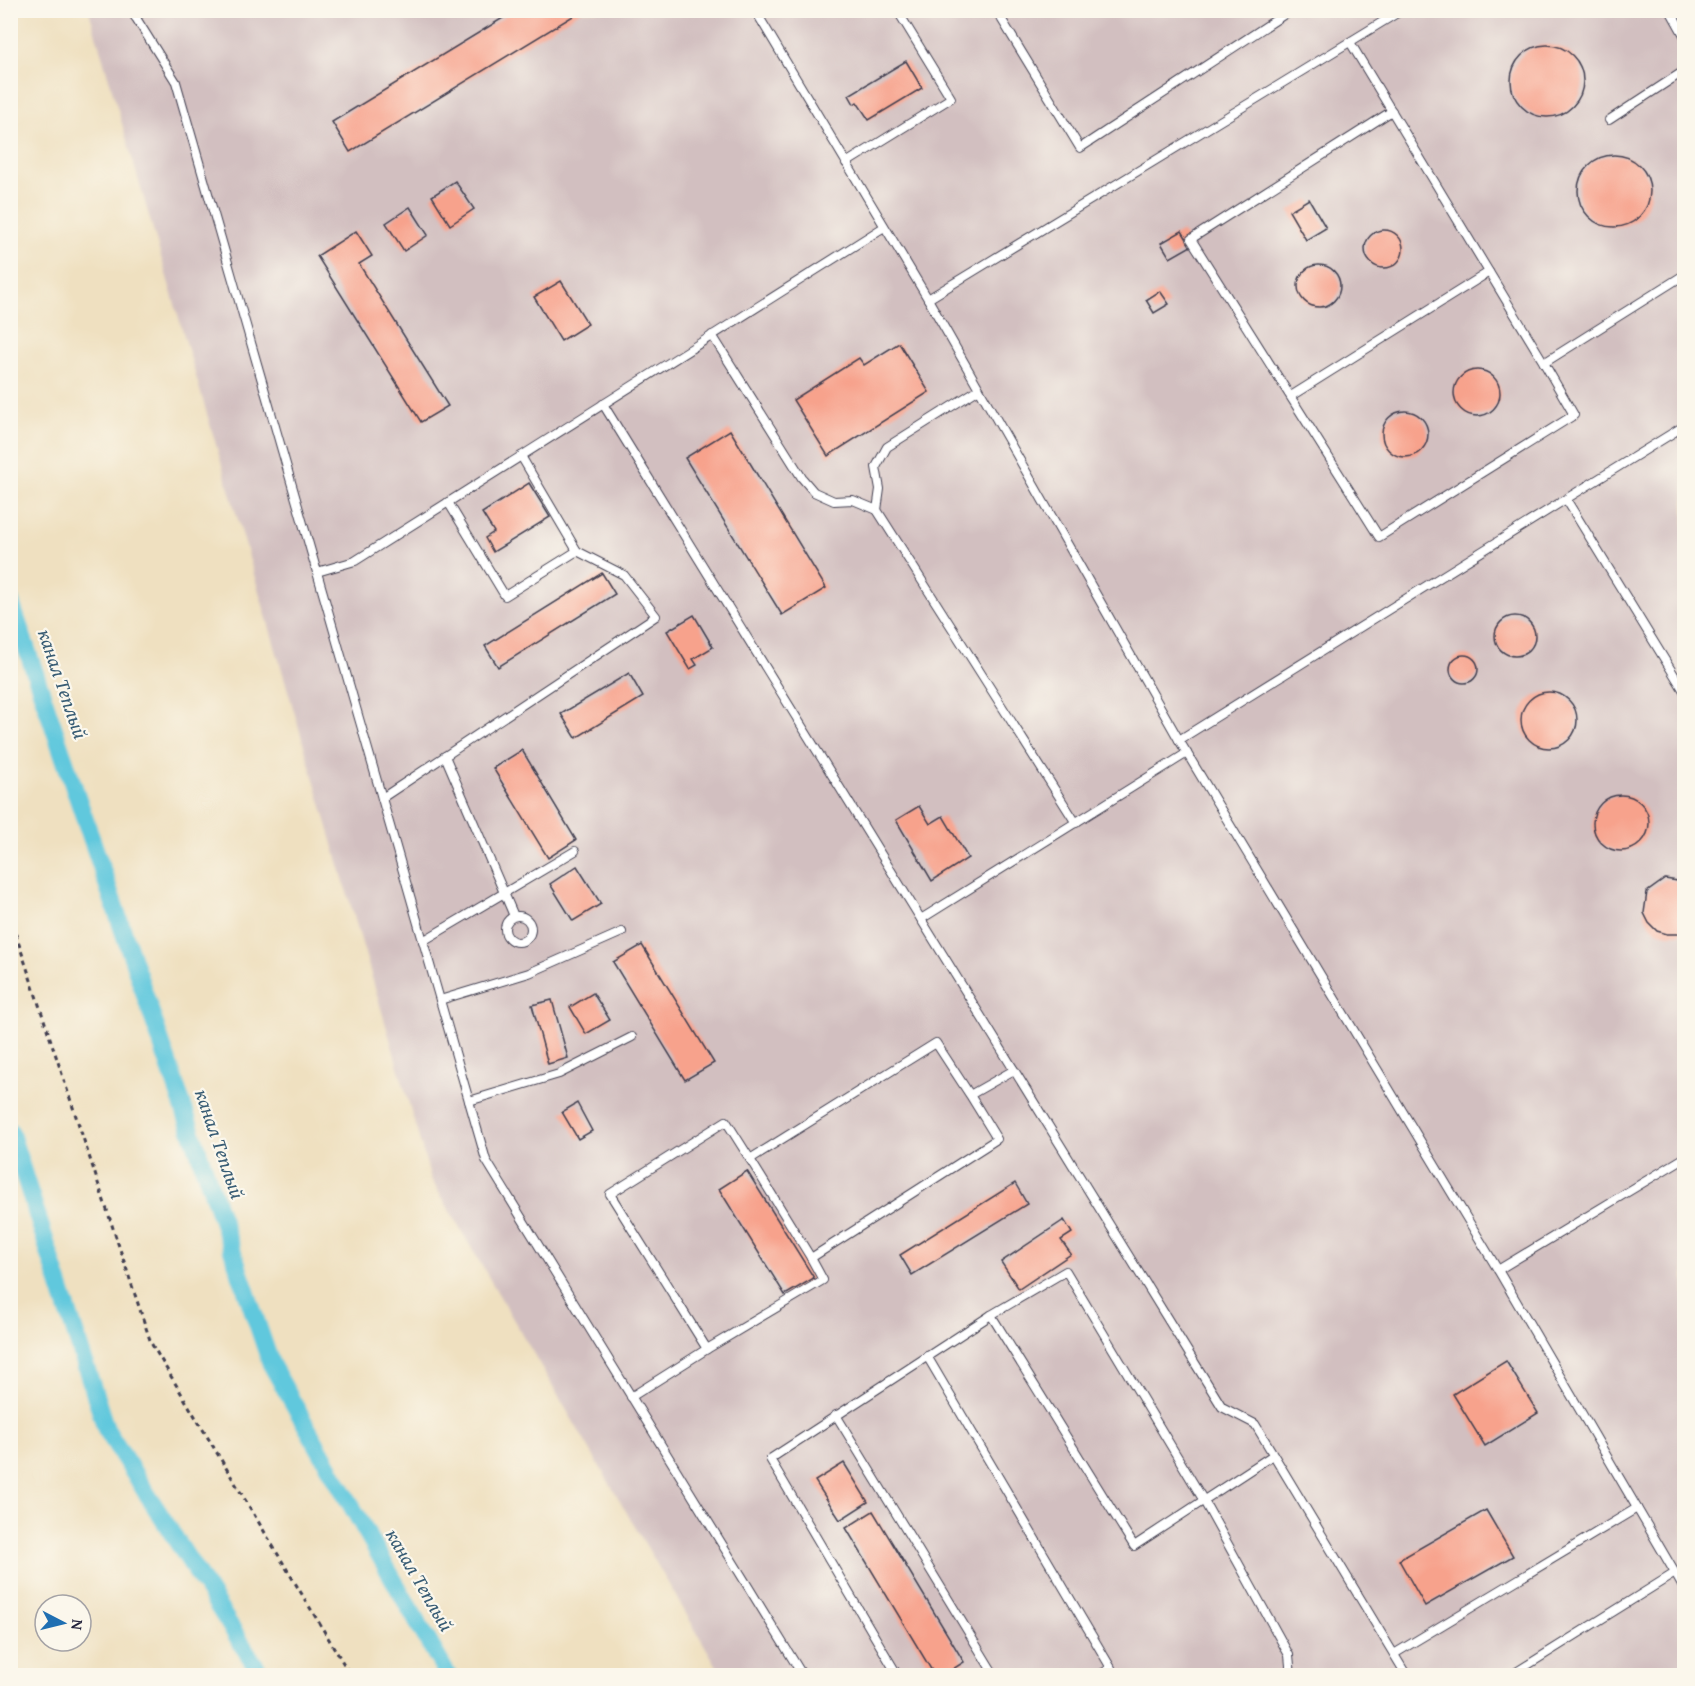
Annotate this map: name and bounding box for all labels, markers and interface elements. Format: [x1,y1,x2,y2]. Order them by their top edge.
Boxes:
water label: канал Теплый [31,625,96,743]
water label: канал Теплый [188,1085,253,1203]
water label: канал Теплый [379,1523,462,1637]
north arrow [33,1593,93,1653]
text: N [65,1618,90,1632]

